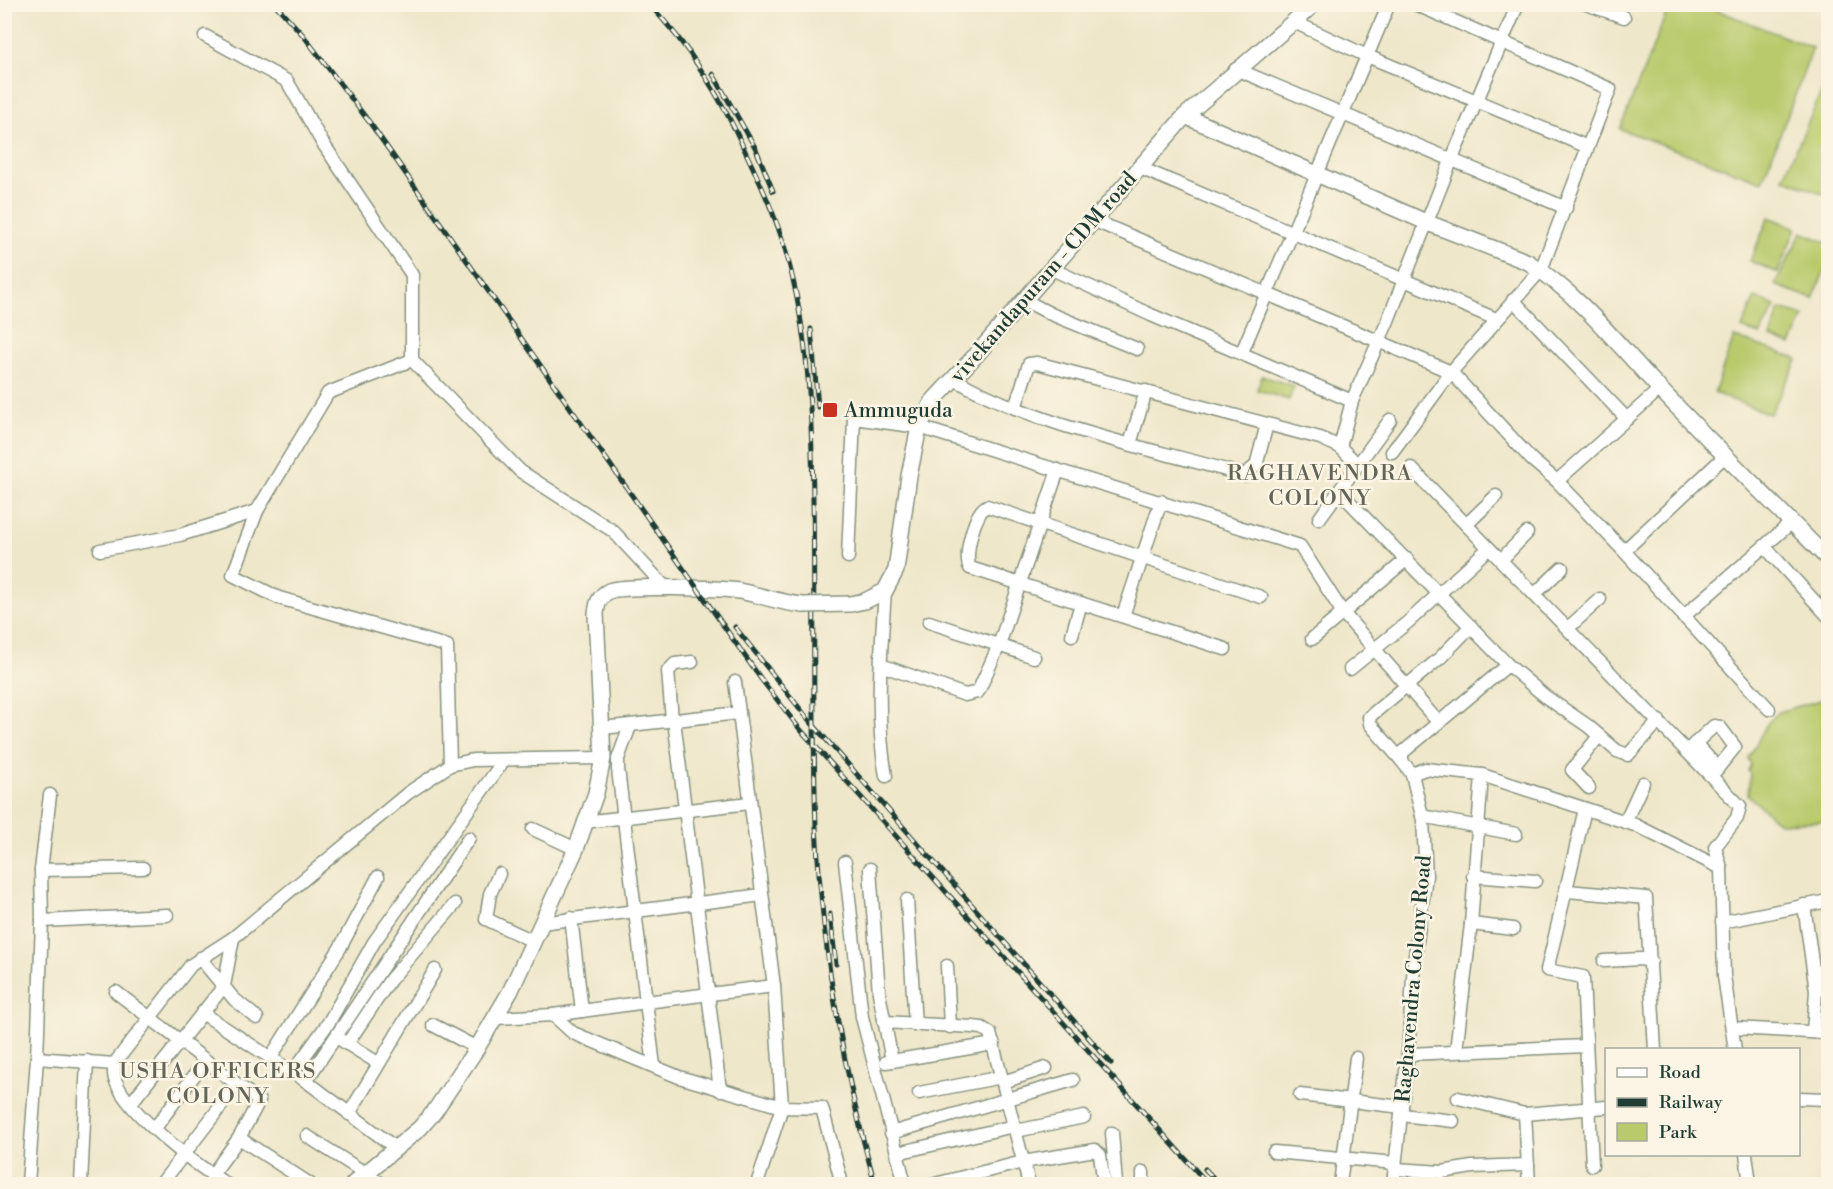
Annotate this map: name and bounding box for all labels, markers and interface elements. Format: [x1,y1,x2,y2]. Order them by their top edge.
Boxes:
street label: vivekandapuram - CDM road [944,167,1143,389]
place label: Ammuguda [843,398,953,424]
marker: Ammuguda [821,401,839,419]
district label: RAGHAVENDRA COLONY [1227,460,1413,512]
street label: Raghavendra Colony Road [1390,854,1438,1104]
legend [1605,1048,1800,1156]
district label: USHA OFFICERS COLONY [119,1058,317,1110]
text: Road [1659,1061,1702,1084]
text: Railway [1659,1091,1723,1114]
text: Park [1659,1121,1698,1144]

